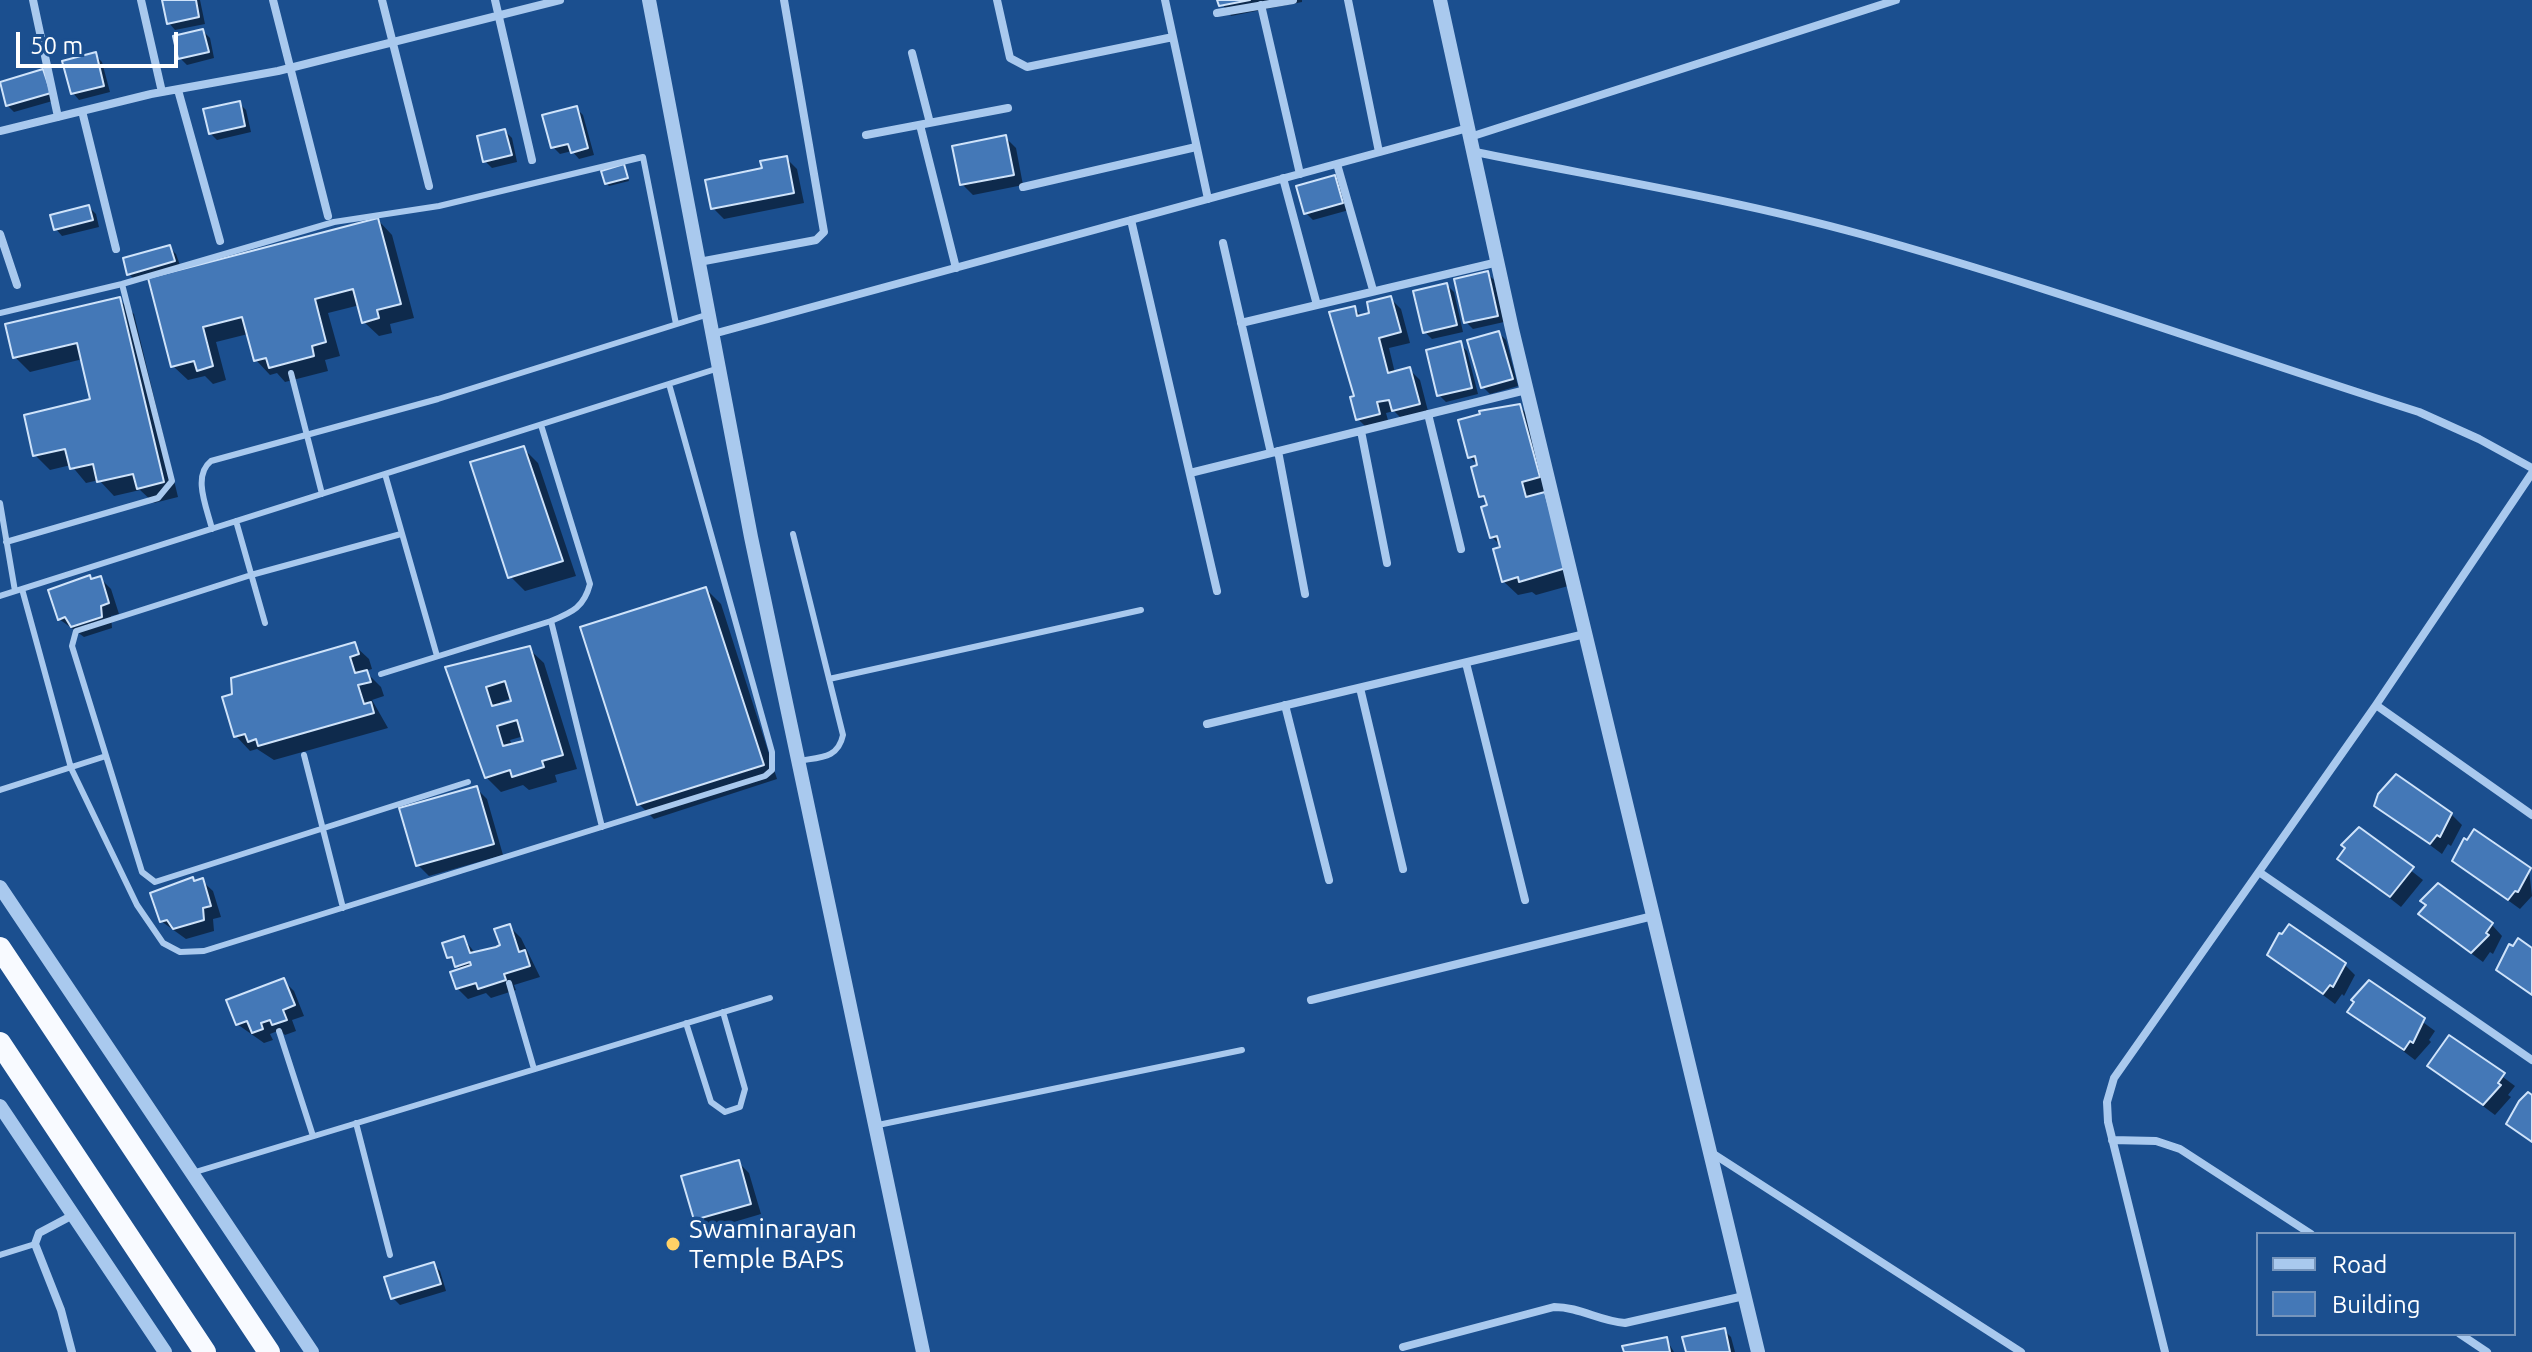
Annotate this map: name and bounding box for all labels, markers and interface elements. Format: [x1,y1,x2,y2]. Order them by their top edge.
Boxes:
scale bar [20,16,182,66]
text: 50 m [30,32,83,59]
place label: Swaminarayan Temple BAPS [689,1213,857,1274]
legend [2256,1232,2516,1336]
marker: Swaminarayan Temple BAPS [664,1235,682,1253]
text: Road [2332,1251,2387,1278]
text: Building [2332,1291,2420,1318]

